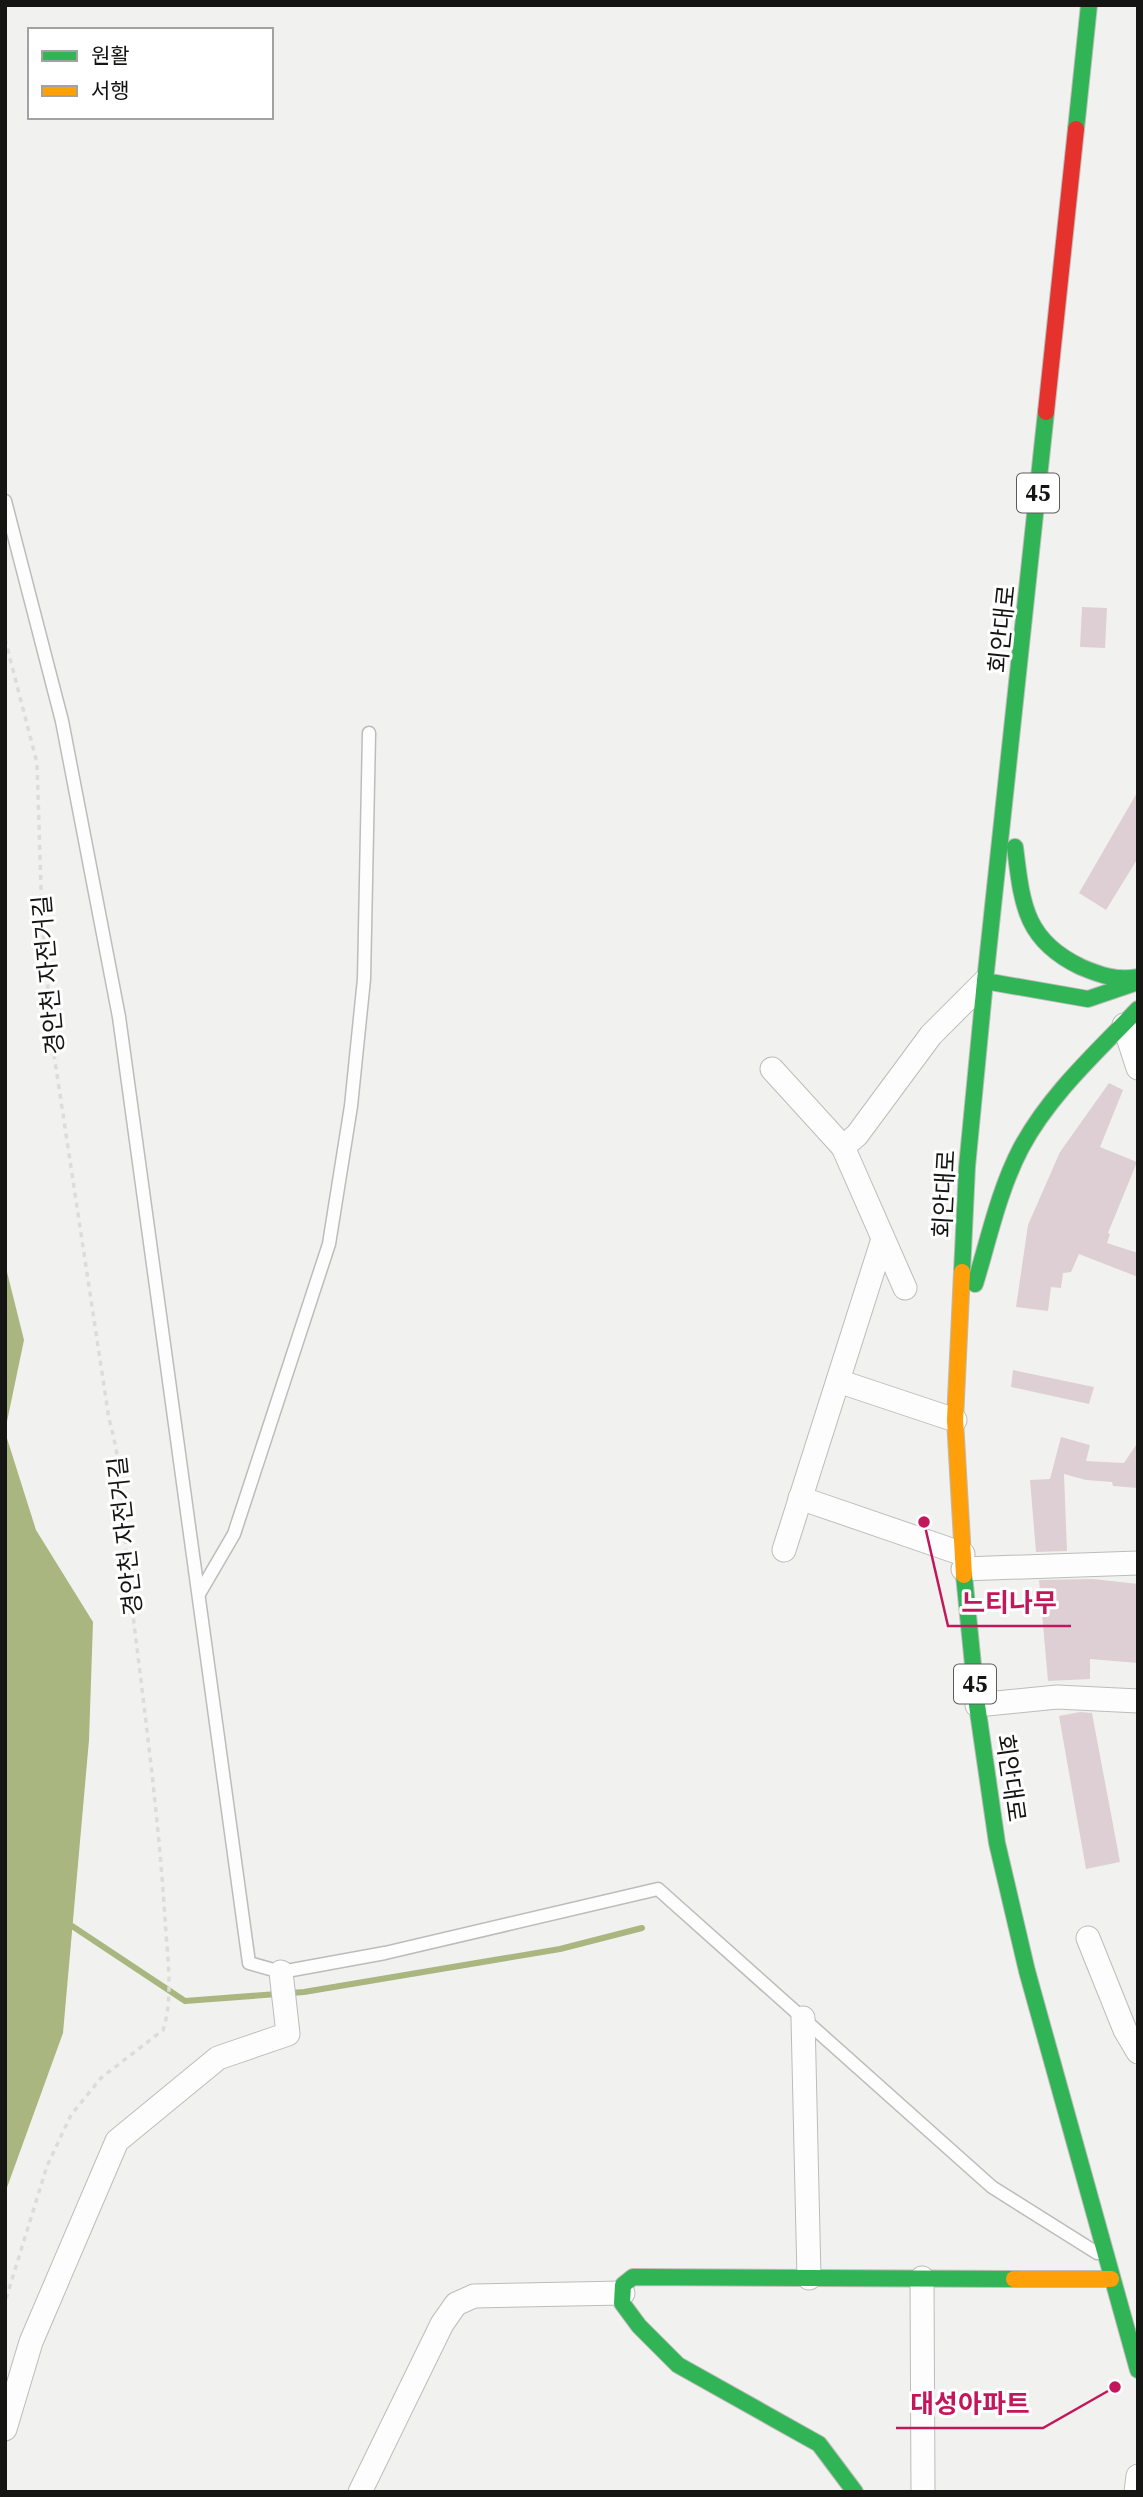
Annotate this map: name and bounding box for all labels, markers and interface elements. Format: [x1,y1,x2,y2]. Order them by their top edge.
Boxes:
legend [28,28,273,119]
text: 원활 [91,41,130,70]
text: 서행 [91,76,130,105]
road number: 45 [1017,474,1059,512]
street label: 회안대로 [981,583,1023,675]
street label: 경안천 자전거길 [25,894,71,1056]
street label: 회안대로 [925,1149,963,1239]
street label: 경안천 자전거길 [100,1455,150,1617]
callout: 느티나무 [948,1579,1071,1626]
text: 느티나무 [961,1585,1057,1621]
road number: 45 [954,1665,996,1704]
street label: 회안대로 [989,1732,1033,1824]
callout: 대성아파트 [896,2381,1043,2428]
text: 대성아파트 [910,2386,1030,2422]

